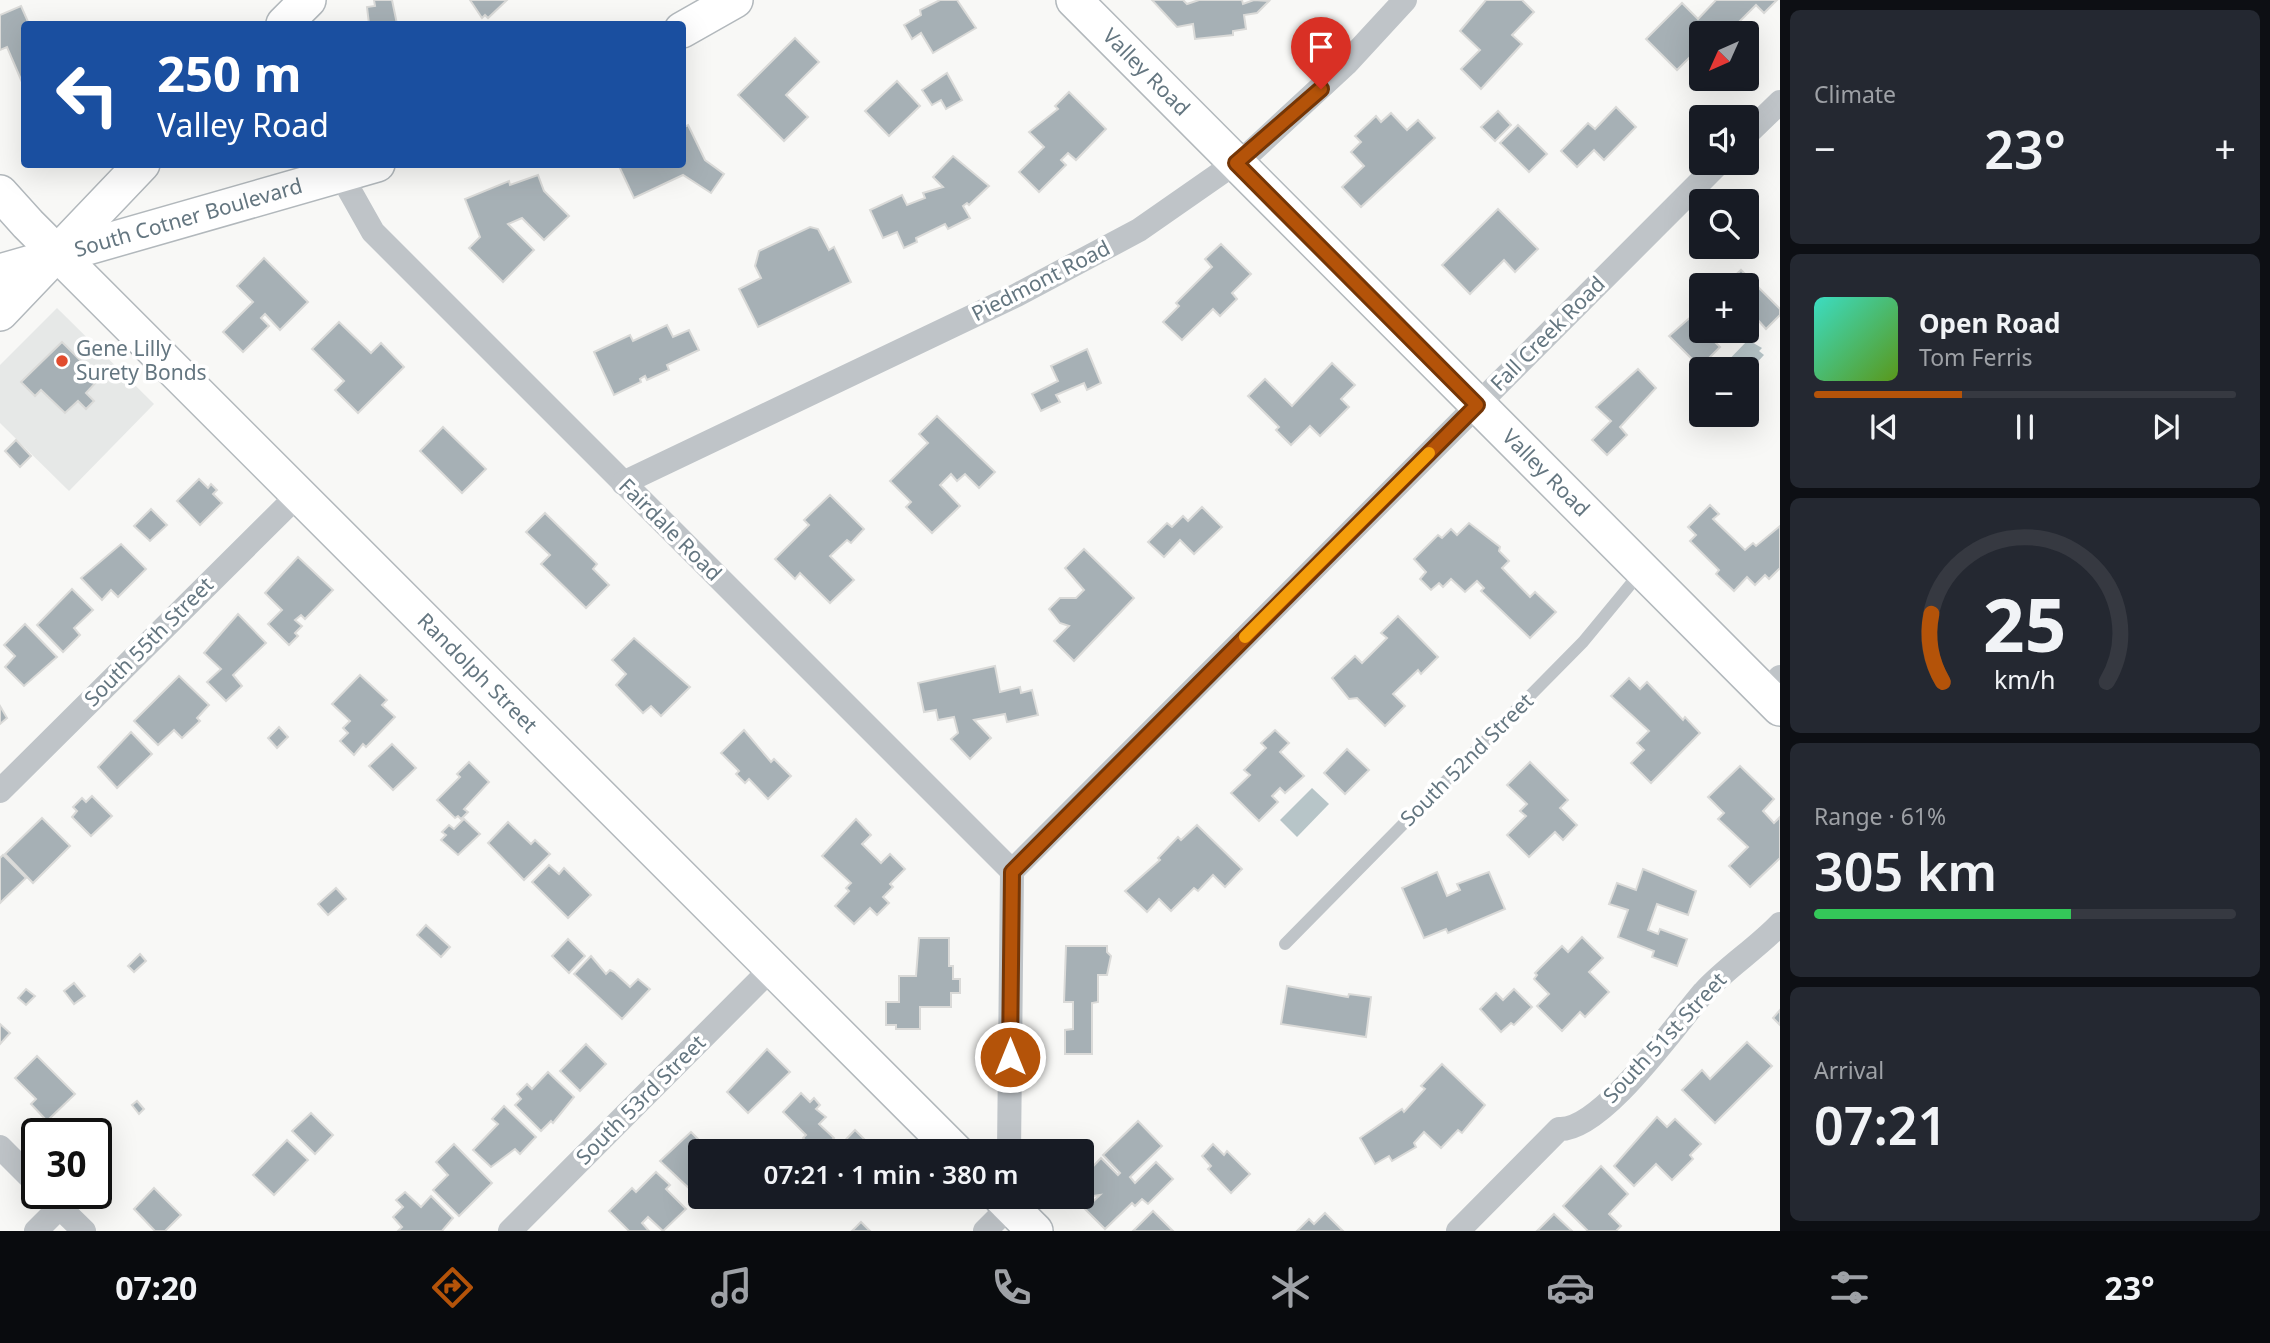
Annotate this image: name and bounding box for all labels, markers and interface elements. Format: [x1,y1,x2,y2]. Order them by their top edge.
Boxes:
pin [1291,17,1351,89]
north arrow [1689,21,1759,91]
map controls [1689,21,1759,427]
street label: Valley Road [1097,22,1197,121]
icon: arrive [1302,28,1340,66]
text: 250 m [157,40,302,106]
icon: left [42,49,133,140]
text: Climate [1814,78,1896,110]
text: Valley Road [157,103,329,146]
button: sound [1689,105,1759,175]
text: 23° [1984,113,2066,184]
text: − [1814,122,1836,174]
text: + [2214,122,2236,174]
street label: South Cotner Boulevard [71,171,305,263]
button: search [1689,189,1759,259]
street label: Piedmont Road [967,233,1114,327]
street label: Fall Creek Road [1484,270,1611,397]
button: + [1689,273,1759,343]
text: Open Road [1919,305,2061,341]
place label: Gene Lilly Surety Bonds [76,334,207,386]
text: Tom Ferris [1919,341,2032,373]
marker: Gene Lilly Surety Bonds [54,353,70,369]
button: − [1689,357,1759,427]
icon: previous [1865,408,1903,446]
icon: pause [2006,408,2044,446]
icon: next [2147,408,2185,446]
street label: Valley Road [1497,422,1596,522]
street label: Fairdale Road [613,472,728,587]
street label: South 55th Street [78,570,219,712]
text: 25 [1983,574,2067,673]
street label: Randolph Street [412,606,544,739]
text: km/h [1994,661,2056,695]
street label: South 52nd Street [1394,686,1539,832]
text: Range · 61% [1814,800,1946,832]
text: 305 km [1814,835,1997,906]
street label: South 51st Street [1596,966,1732,1109]
position arrow [973,1020,1047,1094]
street label: South 53rd Street [569,1028,711,1170]
text: Arrival [1814,1054,1884,1086]
text: 07:21 [1814,1089,1947,1160]
speed limit sign: 30 [21,1118,112,1209]
text: 07:21 · 1 min · 380 m [764,1156,1018,1192]
icon: directions [428,1263,477,1312]
icon: music [707,1263,756,1312]
icon: phone [987,1263,1036,1312]
icon: climate [1266,1263,1315,1312]
icon: car [1546,1263,1595,1312]
icon: filters [1825,1263,1874,1312]
text: 07:20 [115,1266,197,1309]
text: 23° [2105,1266,2155,1309]

